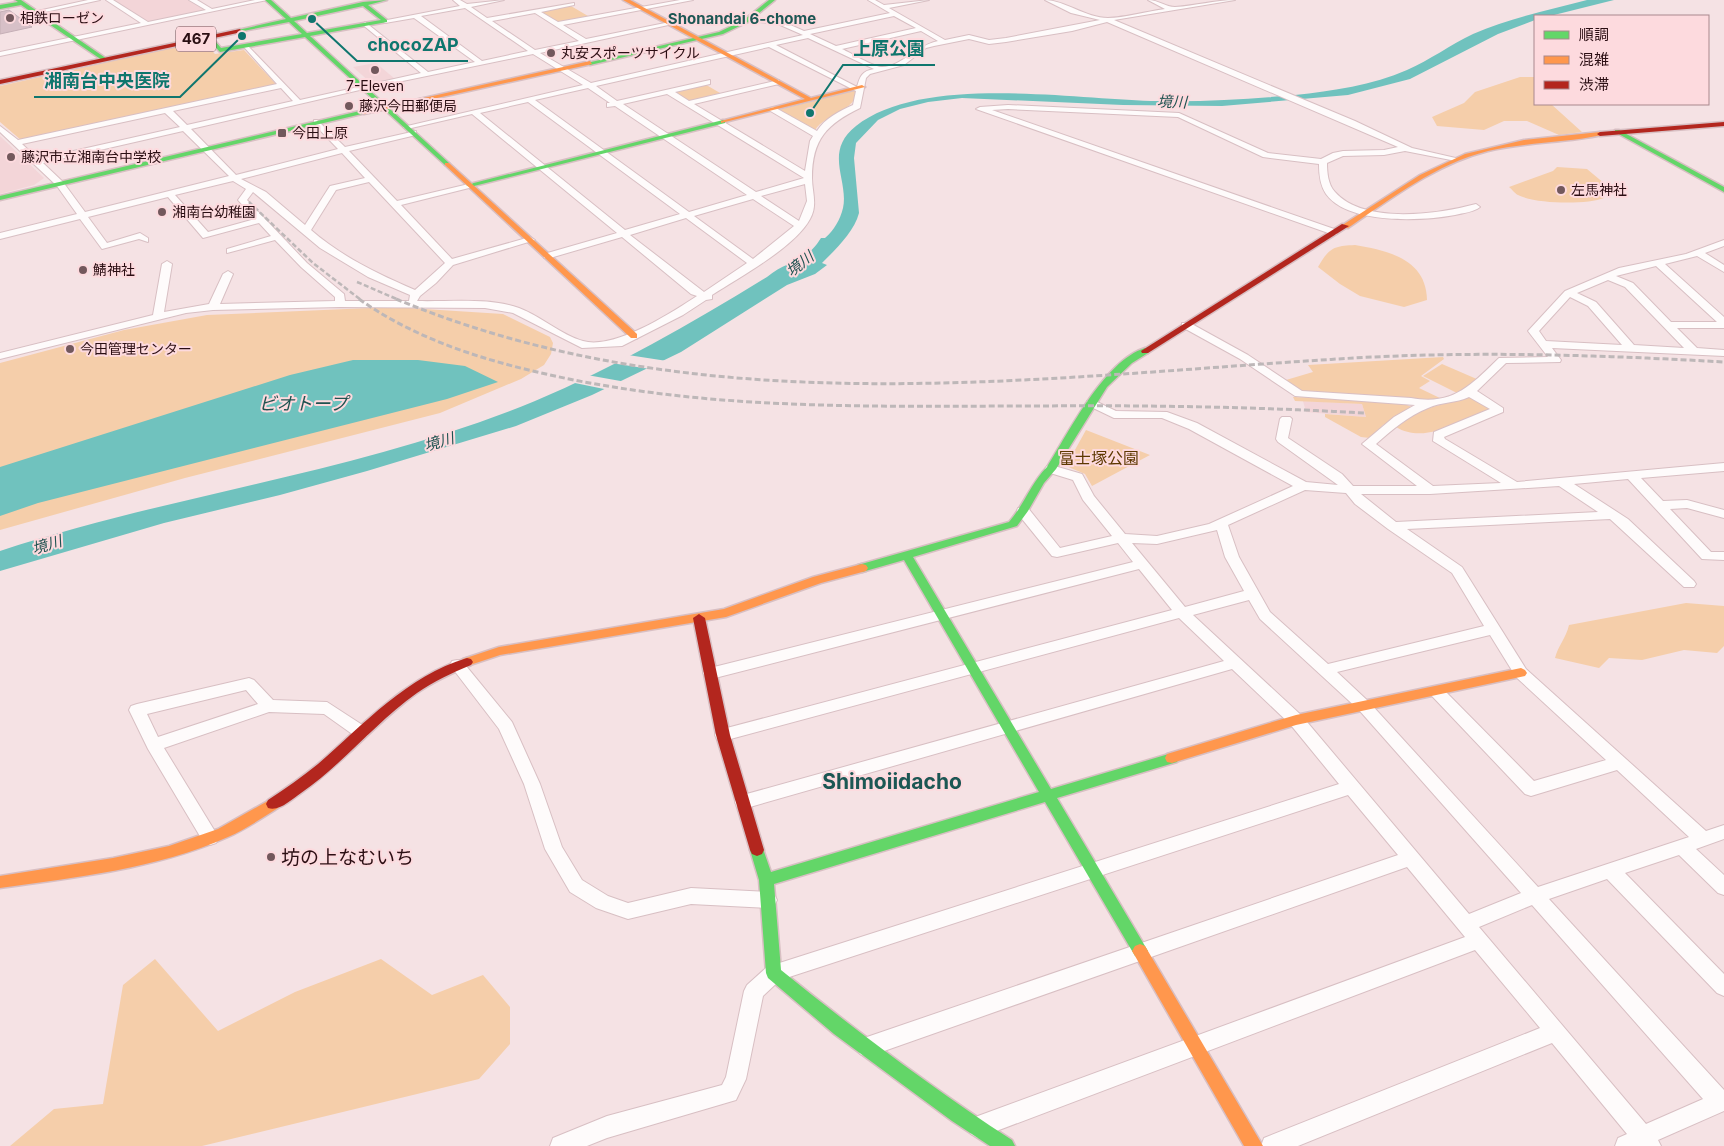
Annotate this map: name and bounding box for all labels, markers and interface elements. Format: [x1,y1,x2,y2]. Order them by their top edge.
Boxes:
place label: 相鉄ローゼン [20,9,104,26]
district label: Shonandai 6-chome [668,9,816,28]
marker: 相鉄ローゼン [4,12,16,24]
legend [1534,15,1709,105]
text: 順調 [1579,25,1609,44]
road number: 467 [176,26,216,52]
callout: chocoZAP [357,28,468,61]
callout: 上原公園 [843,32,935,65]
text: chocoZAP [367,34,459,55]
text: 上原公園 [853,38,925,59]
place label: 丸安スポーツサイクル [561,44,700,61]
marker: 丸安スポーツサイクル [545,47,557,59]
text: 混雑 [1579,50,1609,69]
callout: 湘南台中央医院 [34,64,180,97]
marker: 7-Eleven [369,64,381,76]
text: 湘南台中央医院 [44,70,170,91]
text: 渋滞 [1579,75,1609,94]
place label: 7-Eleven [346,77,404,94]
water label: 境川 [1157,91,1189,112]
place label: 藤沢今田郵便局 [359,97,457,114]
marker: 藤沢今田郵便局 [343,100,355,112]
place label: 今田上原 [292,124,348,141]
marker: 今田上原 [276,127,288,139]
place label: 藤沢市立湘南台中学校 [21,148,161,165]
marker: 藤沢市立湘南台中学校 [5,151,17,163]
place label: 左馬神社 [1571,181,1627,198]
marker: 左馬神社 [1555,184,1567,196]
place label: 湘南台幼稚園 [172,203,256,220]
marker: 湘南台幼稚園 [156,206,168,218]
water label: 境川 [782,246,819,280]
place label: 鯖神社 [93,261,135,278]
marker: 鯖神社 [77,264,89,276]
place label: 今田管理センター [80,340,192,357]
marker: 今田管理センター [64,343,76,355]
water label: ビオトープ [259,393,351,414]
water label: 境川 [422,428,458,455]
park label: 富士塚公園 [1059,448,1139,468]
water label: 境川 [30,530,66,558]
district label: Shimoiidacho [822,769,962,794]
place label: 坊の上なむいち [281,846,414,869]
marker: 坊の上なむいち [265,851,277,863]

